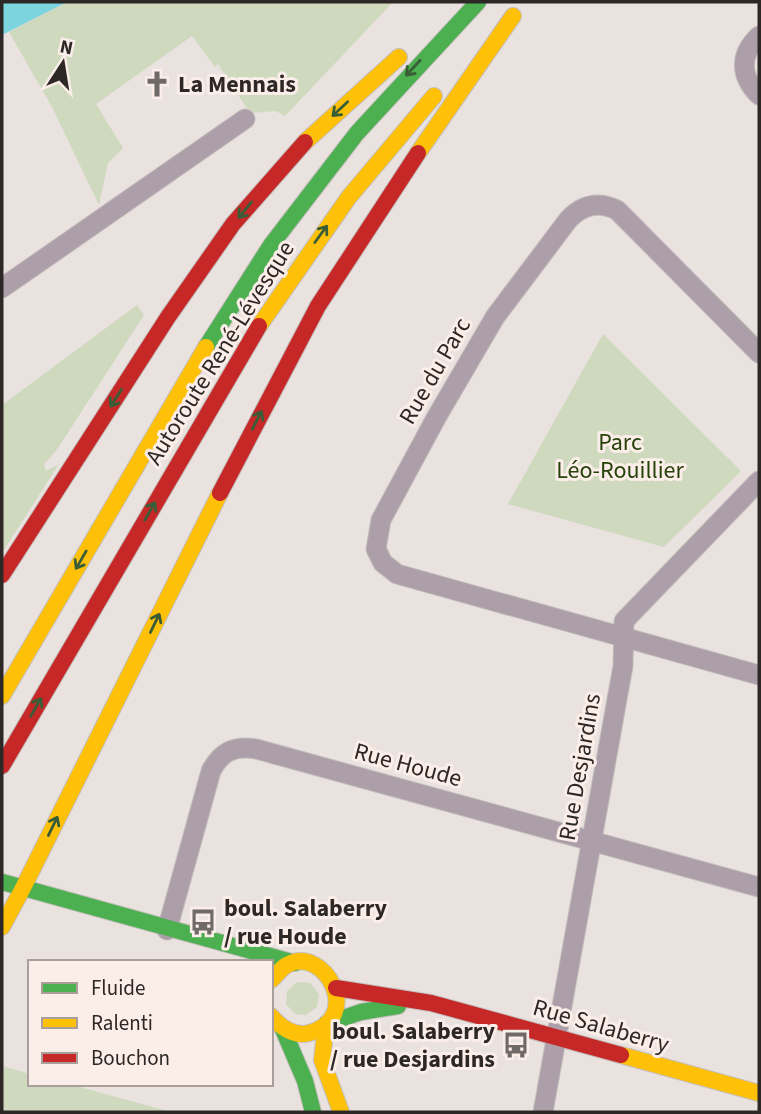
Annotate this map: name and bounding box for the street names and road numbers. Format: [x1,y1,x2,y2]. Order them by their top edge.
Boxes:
street label: Autoroute René-Lévesque [137,234,303,472]
street label: Rue du Parc [390,311,480,431]
street label: Rue Desjardins [550,691,610,843]
street label: Rue Houde [350,734,466,796]
street label: Rue Salaberry [529,990,673,1062]

